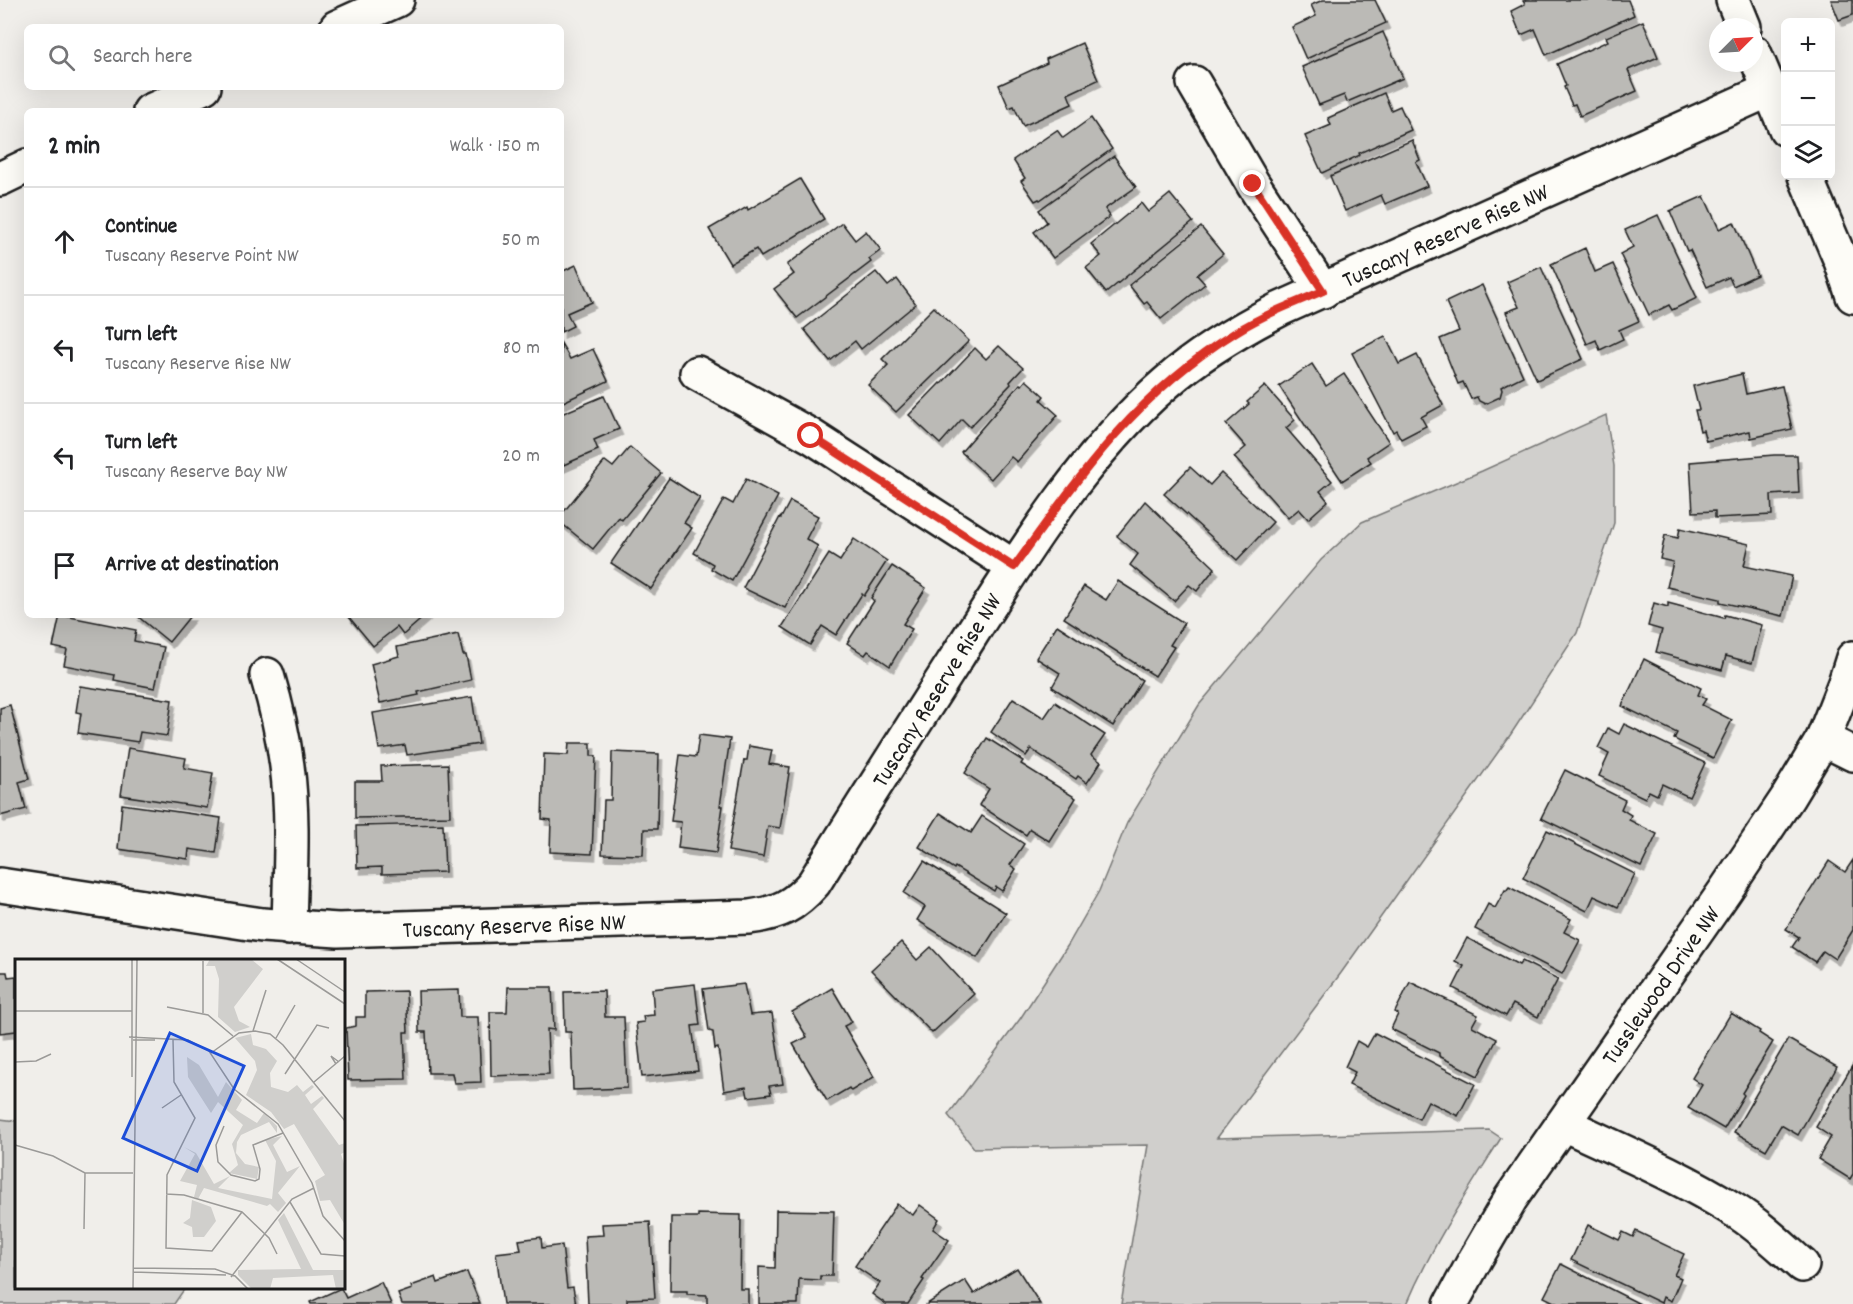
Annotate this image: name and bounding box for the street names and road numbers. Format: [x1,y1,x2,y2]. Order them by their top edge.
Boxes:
street label: Tuscany Reserve Rise NW [1337,177,1555,299]
street label: Tuscany Reserve Rise NW [865,588,1012,795]
street label: Tusslewood Drive NW [1595,900,1730,1073]
street label: Tuscany Reserve Rise NW [402,907,626,949]

